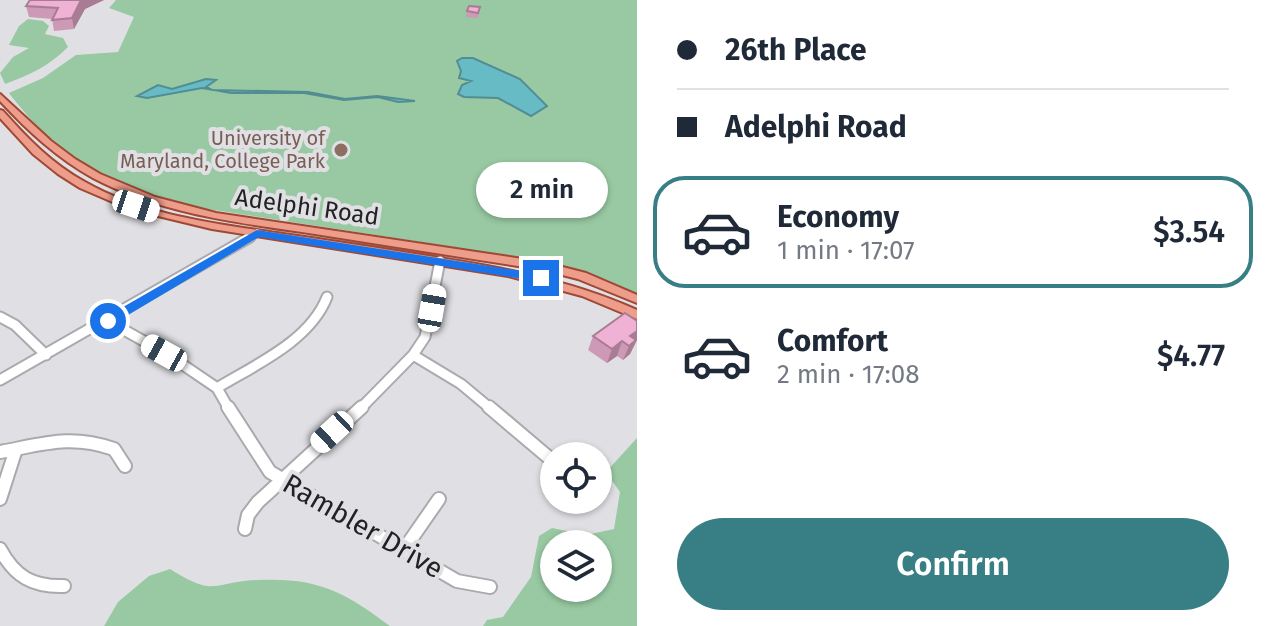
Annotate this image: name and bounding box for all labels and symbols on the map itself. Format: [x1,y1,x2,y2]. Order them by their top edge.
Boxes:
place label: University of Maryland, College Park [120,126,326,173]
marker: University of Maryland, College Park [332,141,350,159]
callout: 2 min [475,162,607,218]
street label: Adelphi Road [233,183,381,231]
car [109,187,163,225]
route end [523,260,559,296]
car [416,282,448,334]
route start [90,303,126,339]
car [137,331,191,375]
car [306,407,358,457]
street label: Rambler Drive [277,467,449,585]

